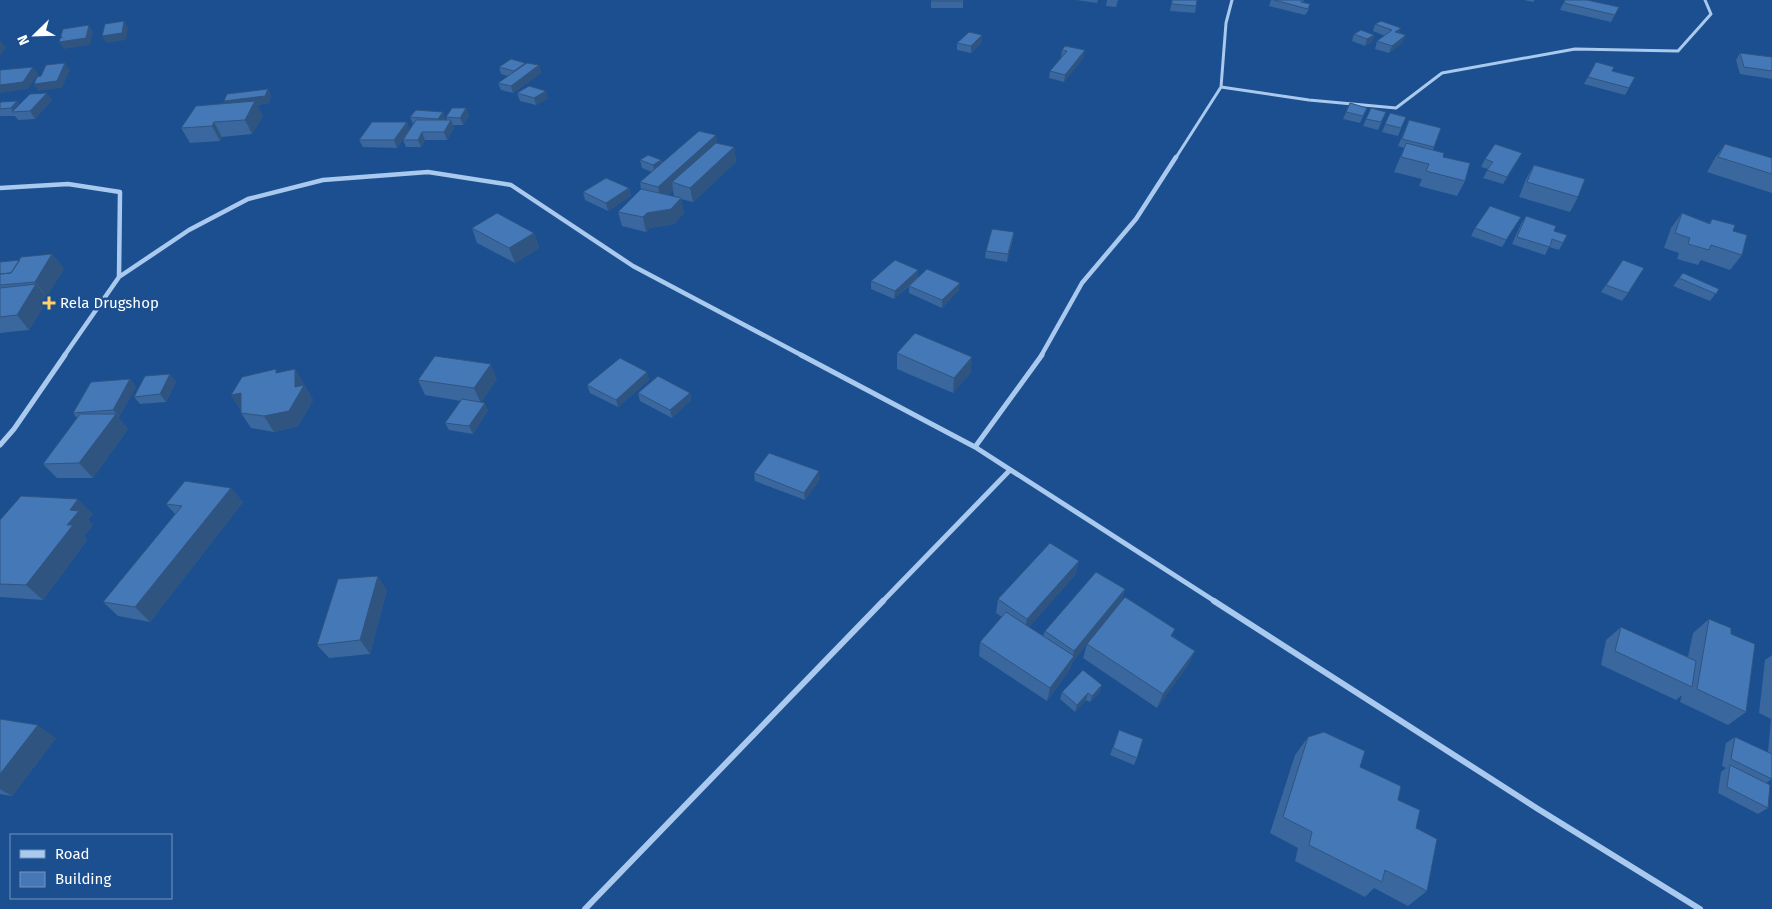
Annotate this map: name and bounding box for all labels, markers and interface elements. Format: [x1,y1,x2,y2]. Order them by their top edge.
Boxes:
north arrow [10,10,60,60]
text: N [14,32,33,47]
place label: Rela Drugshop [60,294,159,312]
marker: Rela Drugshop [42,296,56,310]
legend [10,834,172,899]
text: Road [55,845,90,863]
text: Building [55,870,111,888]

